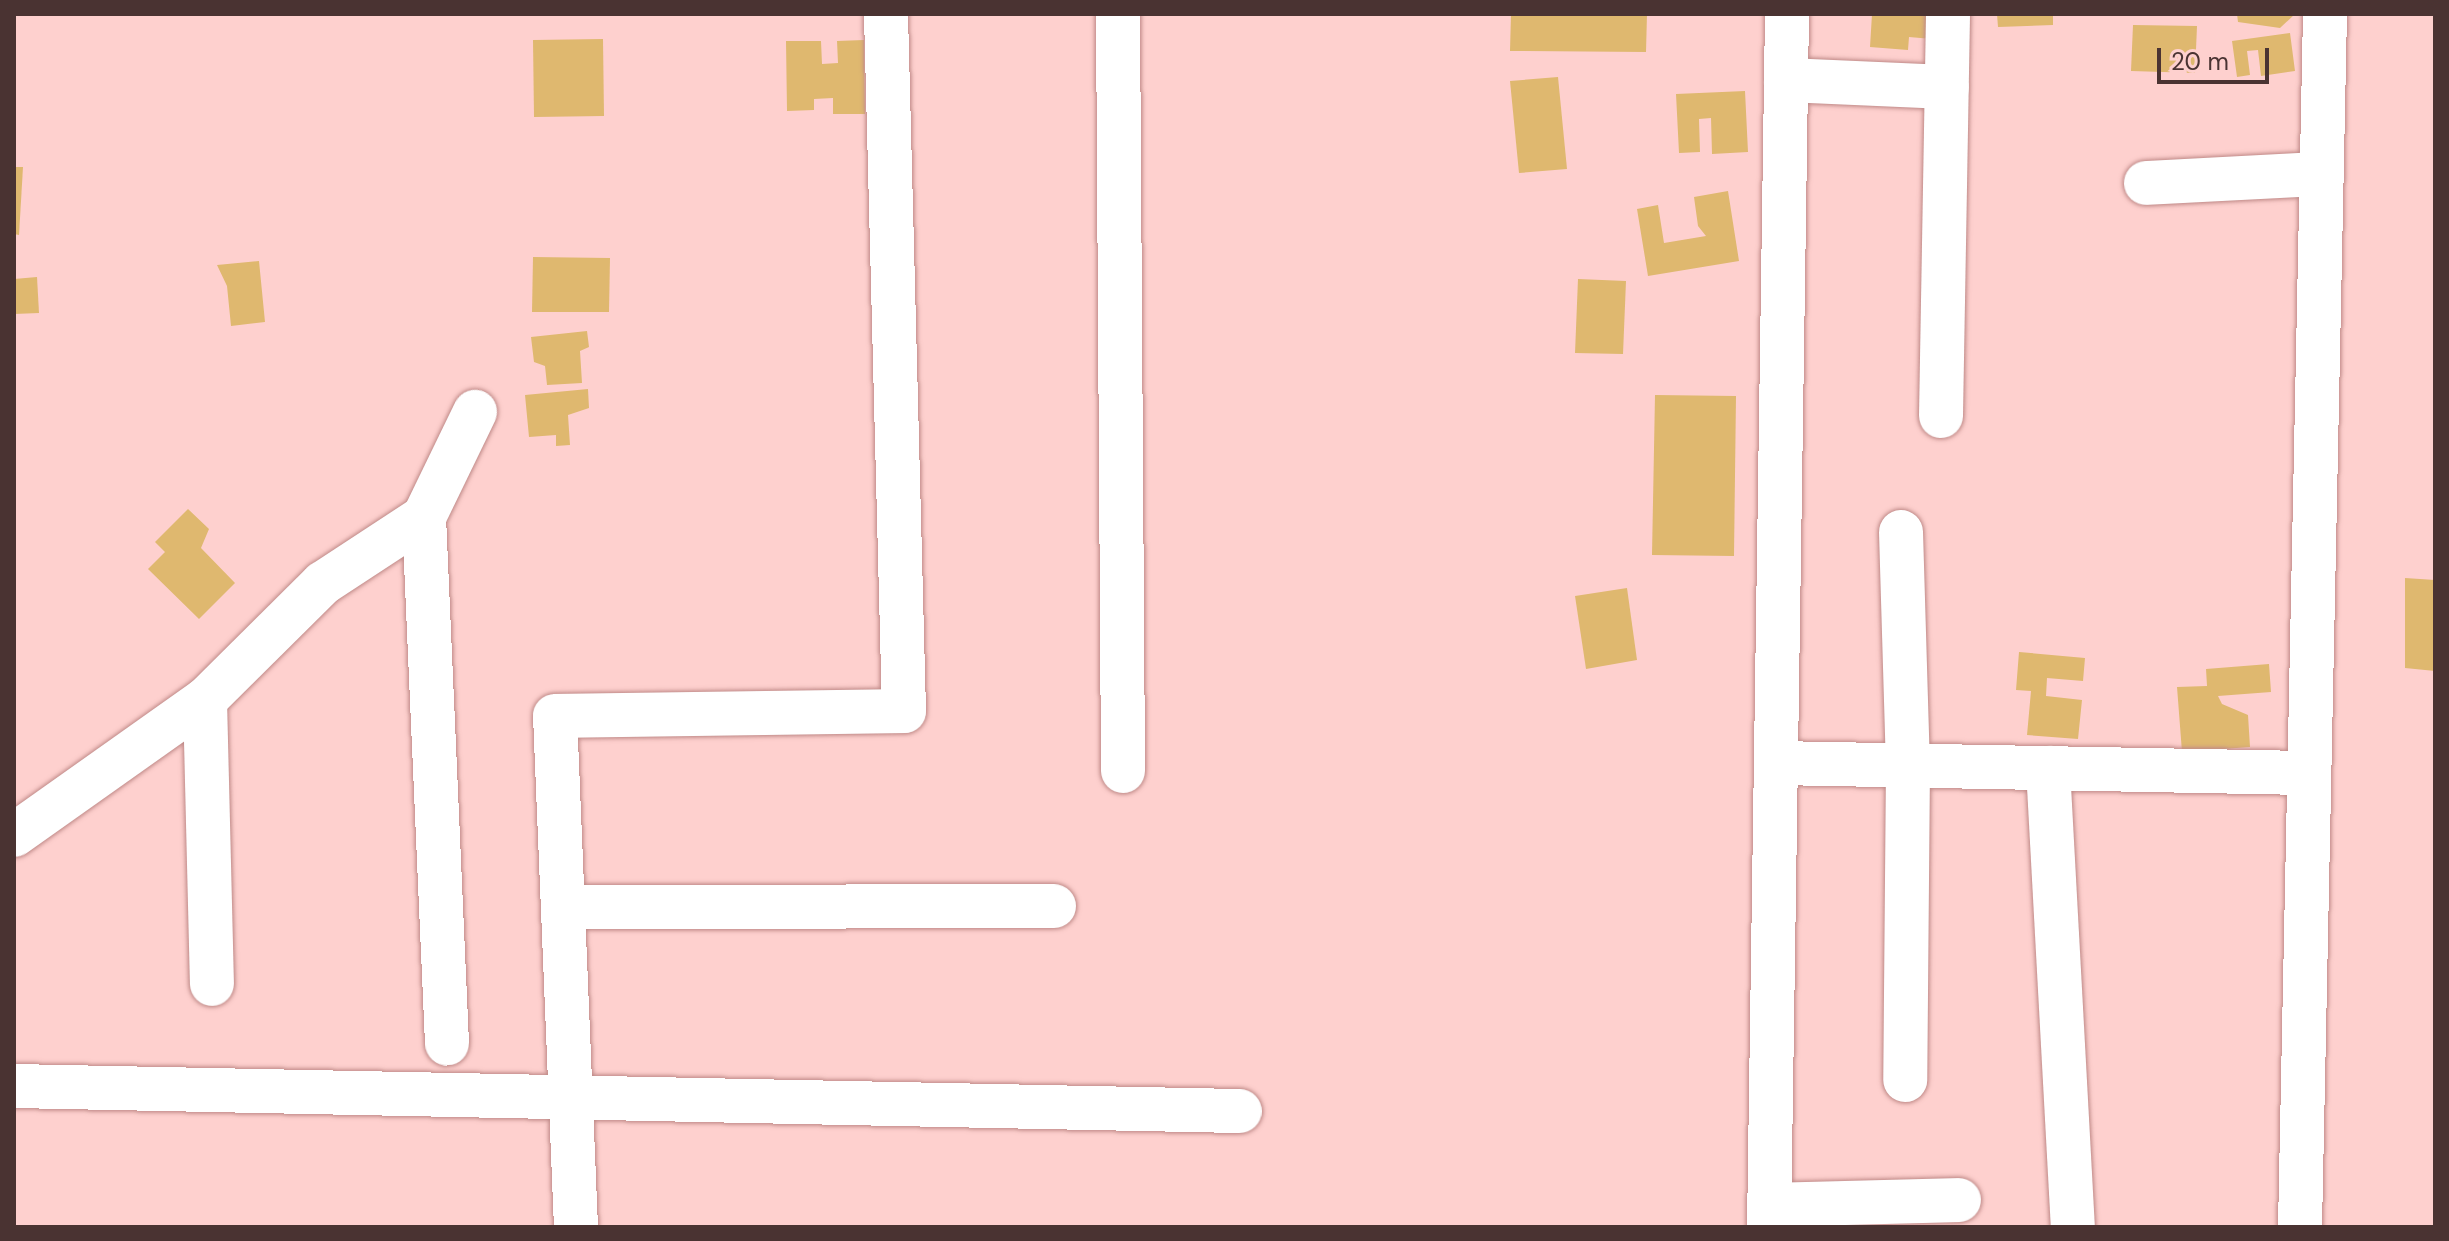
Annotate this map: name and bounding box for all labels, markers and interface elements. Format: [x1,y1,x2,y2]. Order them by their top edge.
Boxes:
scale bar [2161,32,2273,82]
text: 20 m [2171,46,2229,77]

